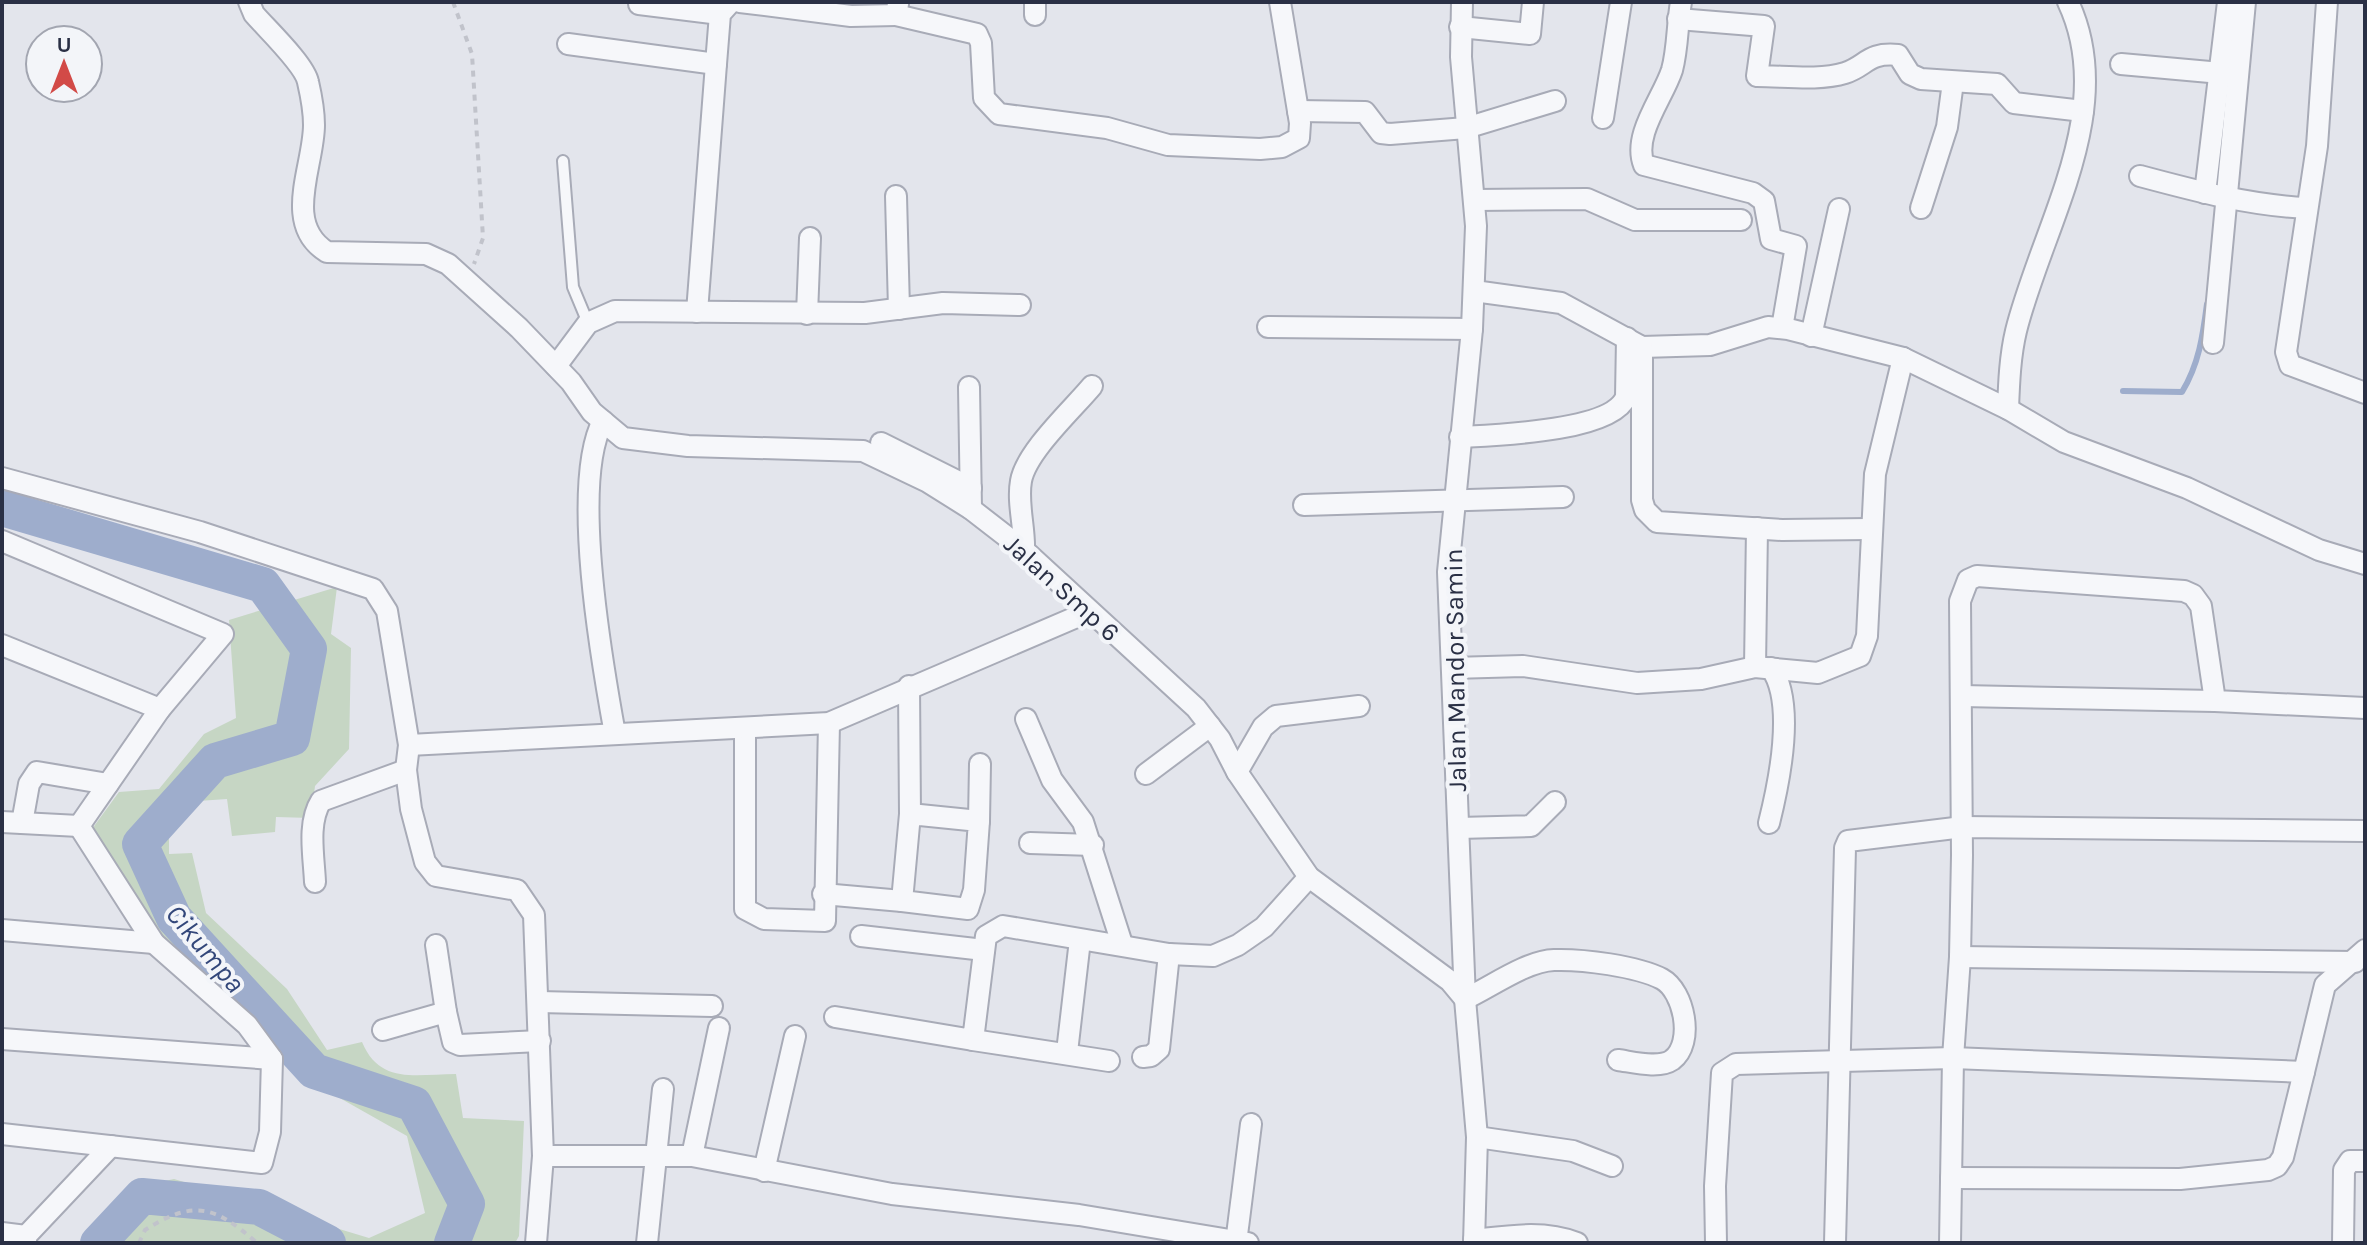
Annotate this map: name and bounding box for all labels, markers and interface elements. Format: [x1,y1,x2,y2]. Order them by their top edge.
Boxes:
north arrow [24,24,104,104]
text: U [56,32,72,58]
street label: Jalan Smp 6 [998,528,1126,648]
street label: Jalan Mandor Samin [1438,548,1473,792]
water label: Cikumpa [159,897,252,999]

